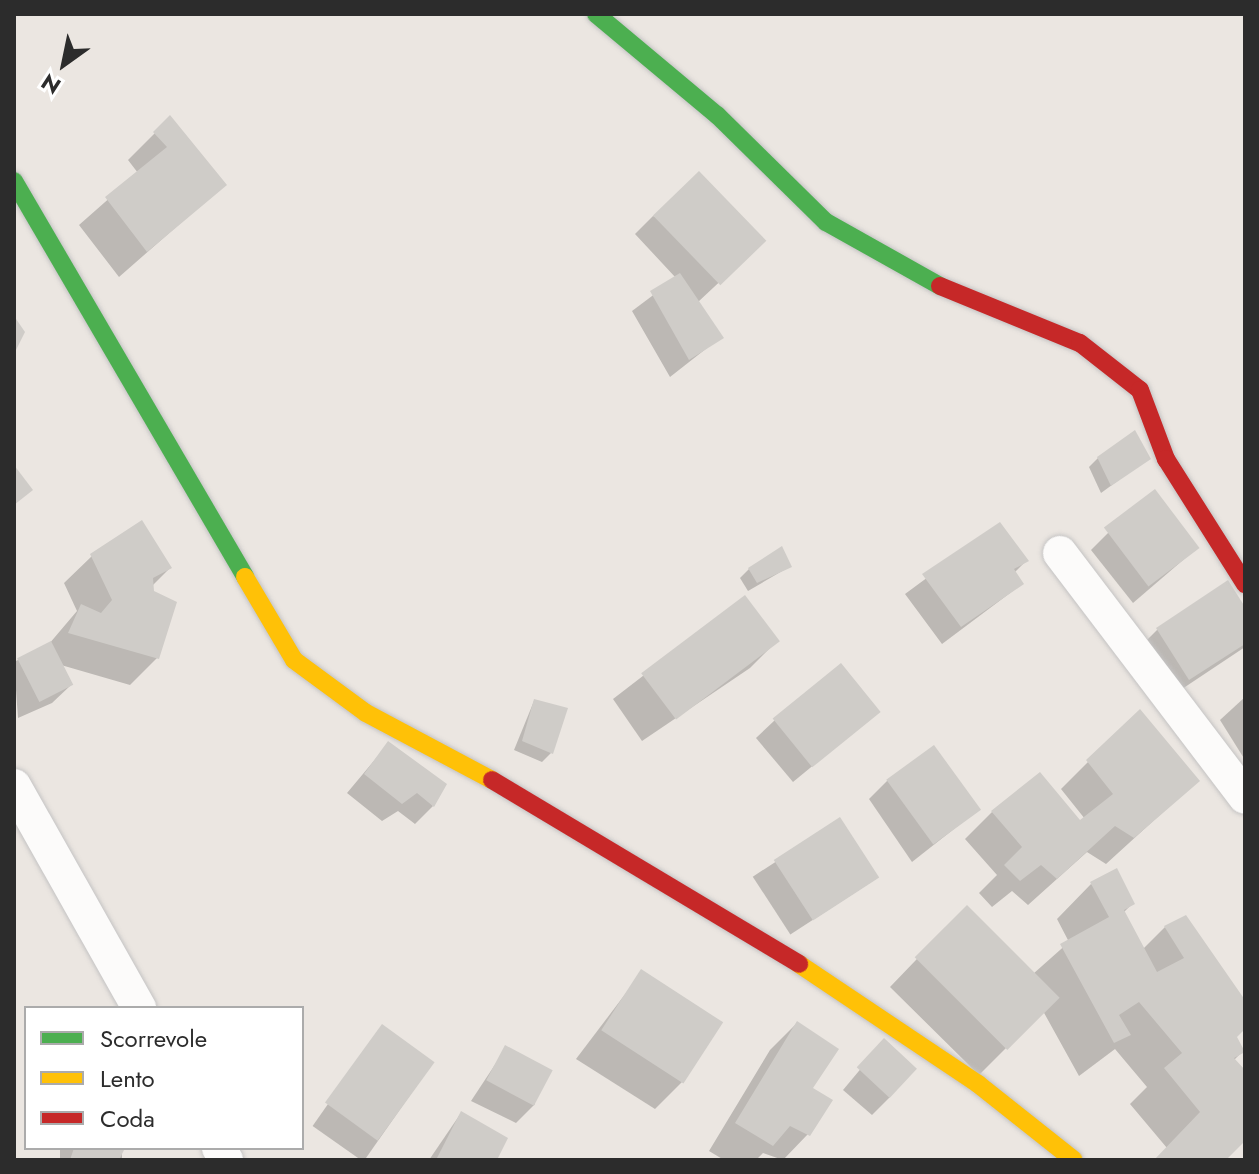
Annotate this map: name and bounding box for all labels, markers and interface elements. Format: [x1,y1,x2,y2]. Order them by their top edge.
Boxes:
north arrow [24,24,104,104]
text: N [35,66,67,102]
legend [24,1006,304,1150]
text: Scorrevole [100,1021,207,1056]
text: Lento [100,1061,155,1096]
text: Coda [100,1101,155,1136]

